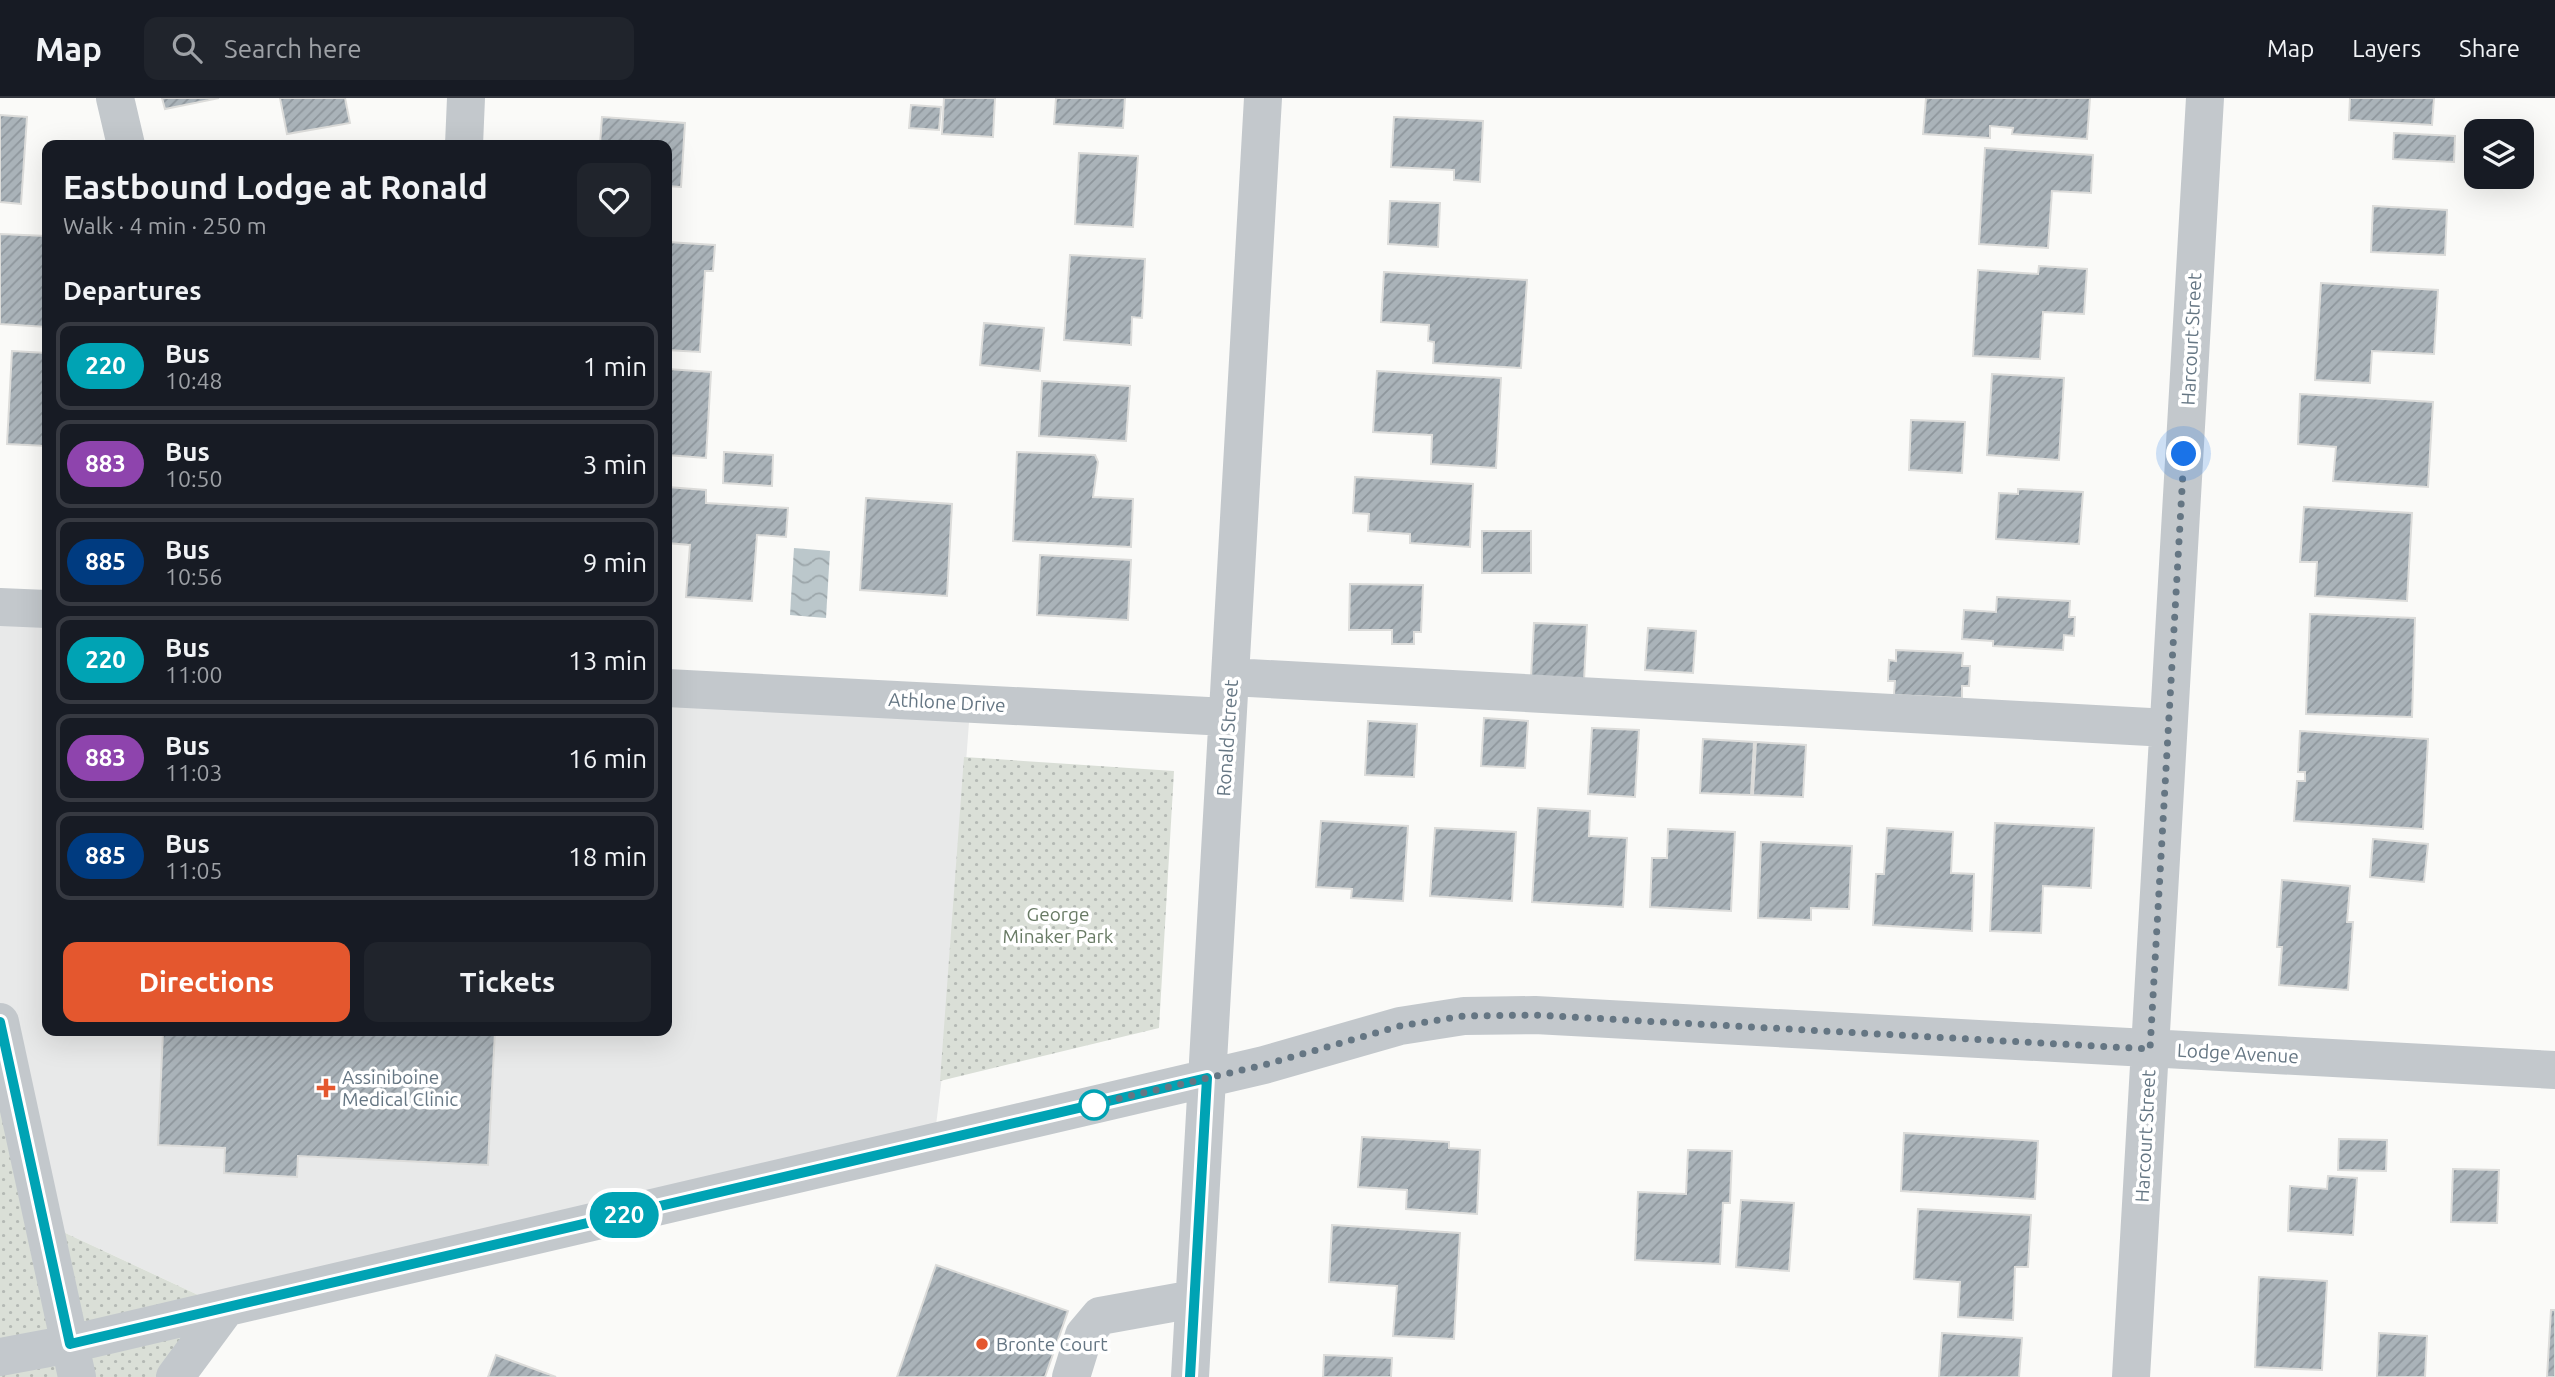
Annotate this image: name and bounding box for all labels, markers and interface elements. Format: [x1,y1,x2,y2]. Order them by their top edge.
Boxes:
search box [144,17,634,80]
icon: search [168,29,206,67]
text: Map [35,30,102,67]
text: Search here [224,34,362,63]
text: Map [2267,35,2314,62]
text: Layers [2352,35,2421,62]
text: Share [2459,35,2520,62]
map controls [2464,119,2534,189]
button: layers [2464,119,2534,189]
button: heart [577,163,651,237]
text: Eastbound Lodge at Ronald [63,168,488,205]
text: Walk · 4 min · 250 m [63,213,267,238]
street label: Harcourt Street [2177,271,2205,406]
text: Departures [63,276,201,305]
text: Bus [165,339,210,368]
text: 220 [85,352,126,379]
text: 1 min [583,352,647,381]
text: 10:48 [165,368,223,393]
your location [2166,436,2201,471]
text: Bus [165,437,210,466]
text: 883 [85,450,126,477]
text: 3 min [583,450,647,479]
text: 10:50 [165,466,223,491]
text: Bus [165,535,210,564]
text: 885 [85,548,126,575]
text: 9 min [583,548,647,577]
text: 10:56 [165,564,223,589]
text: Bus [165,633,210,662]
text: 220 [85,646,126,673]
text: 13 min [568,646,647,675]
text: 11:00 [165,662,223,687]
street label: Ronald Street [1212,678,1242,797]
street label: Athlone Drive [888,688,1006,716]
text: Bus [165,731,210,760]
text: 883 [85,744,126,771]
text: 16 min [568,744,647,773]
text: 11:03 [165,760,223,785]
text: Bus [165,829,210,858]
text: 885 [85,842,126,869]
text: 18 min [568,842,647,871]
text: 11:05 [165,858,223,883]
park label: George Minaker Park [1003,903,1114,947]
button: Directions [63,942,350,1022]
button: Tickets [364,942,651,1022]
street label: Lodge Avenue [2177,1039,2299,1067]
place label: Assiniboine Medical Clinic [342,1066,458,1110]
street label: Harcourt Street [2131,1068,2159,1203]
marker: Assiniboine Medical Clinic [316,1078,336,1098]
unlabelled marker [1079,1090,1109,1120]
line badge: 220 [584,1192,664,1238]
text: 220 [604,1201,644,1228]
place label: Bronte Court [996,1333,1108,1355]
marker: Bronte Court [974,1336,990,1352]

